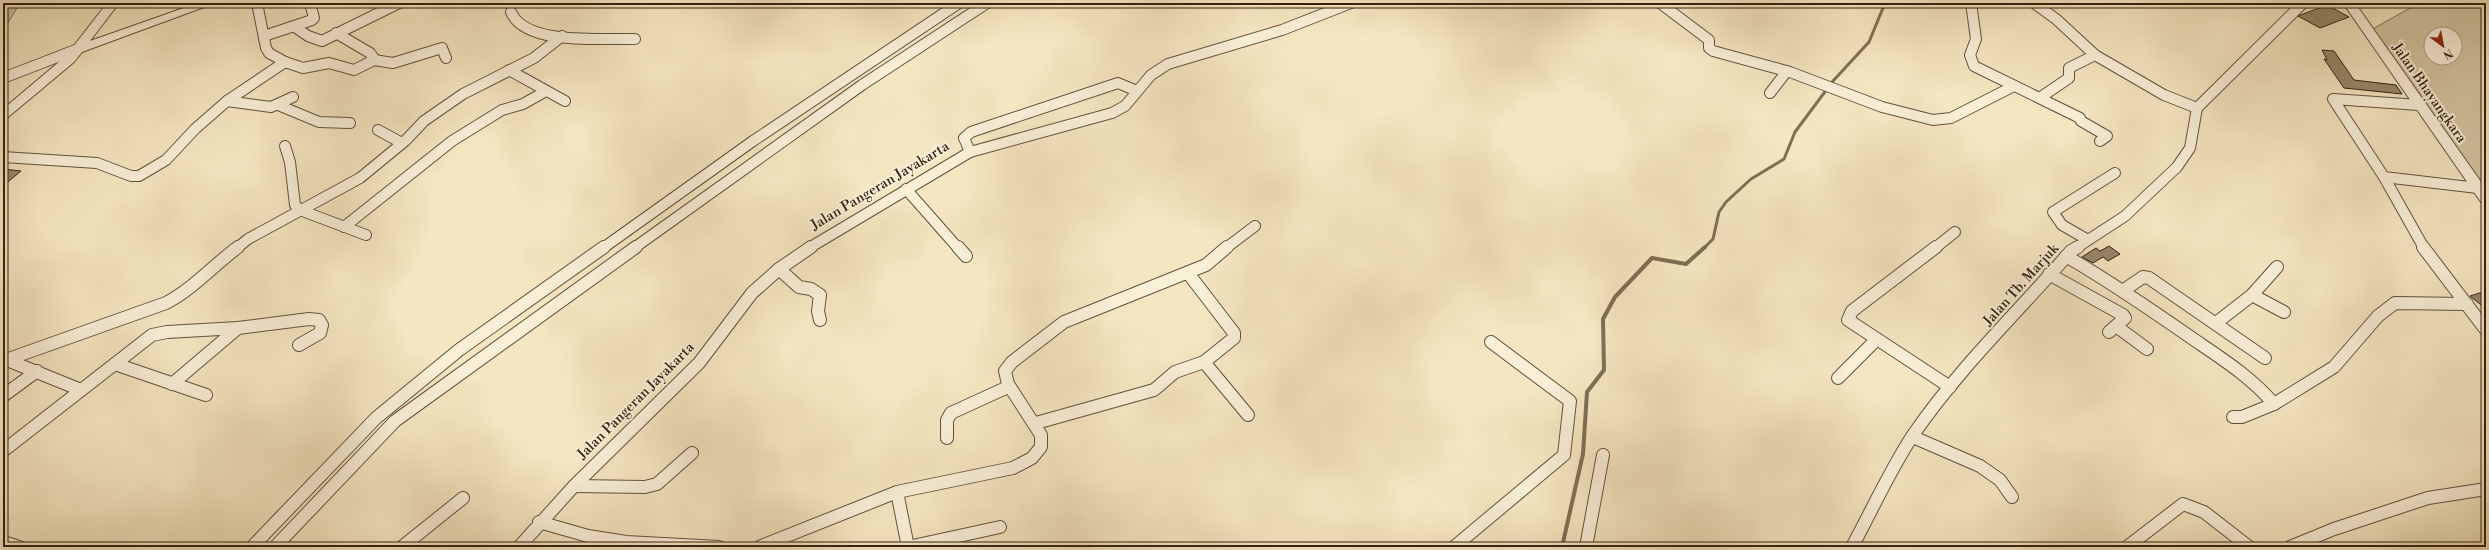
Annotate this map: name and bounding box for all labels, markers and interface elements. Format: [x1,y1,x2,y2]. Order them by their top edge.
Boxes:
north arrow [2423,26,2463,66]
street label: Jalan Bhayangkara [2387,39,2471,147]
text: N [2440,45,2455,62]
street label: Jalan Pangeran Jayakarta [807,137,953,235]
street label: Jalan Tb. Marjuk [1979,240,2063,331]
street label: Jalan Pangeran Jayakarta [573,338,699,464]

